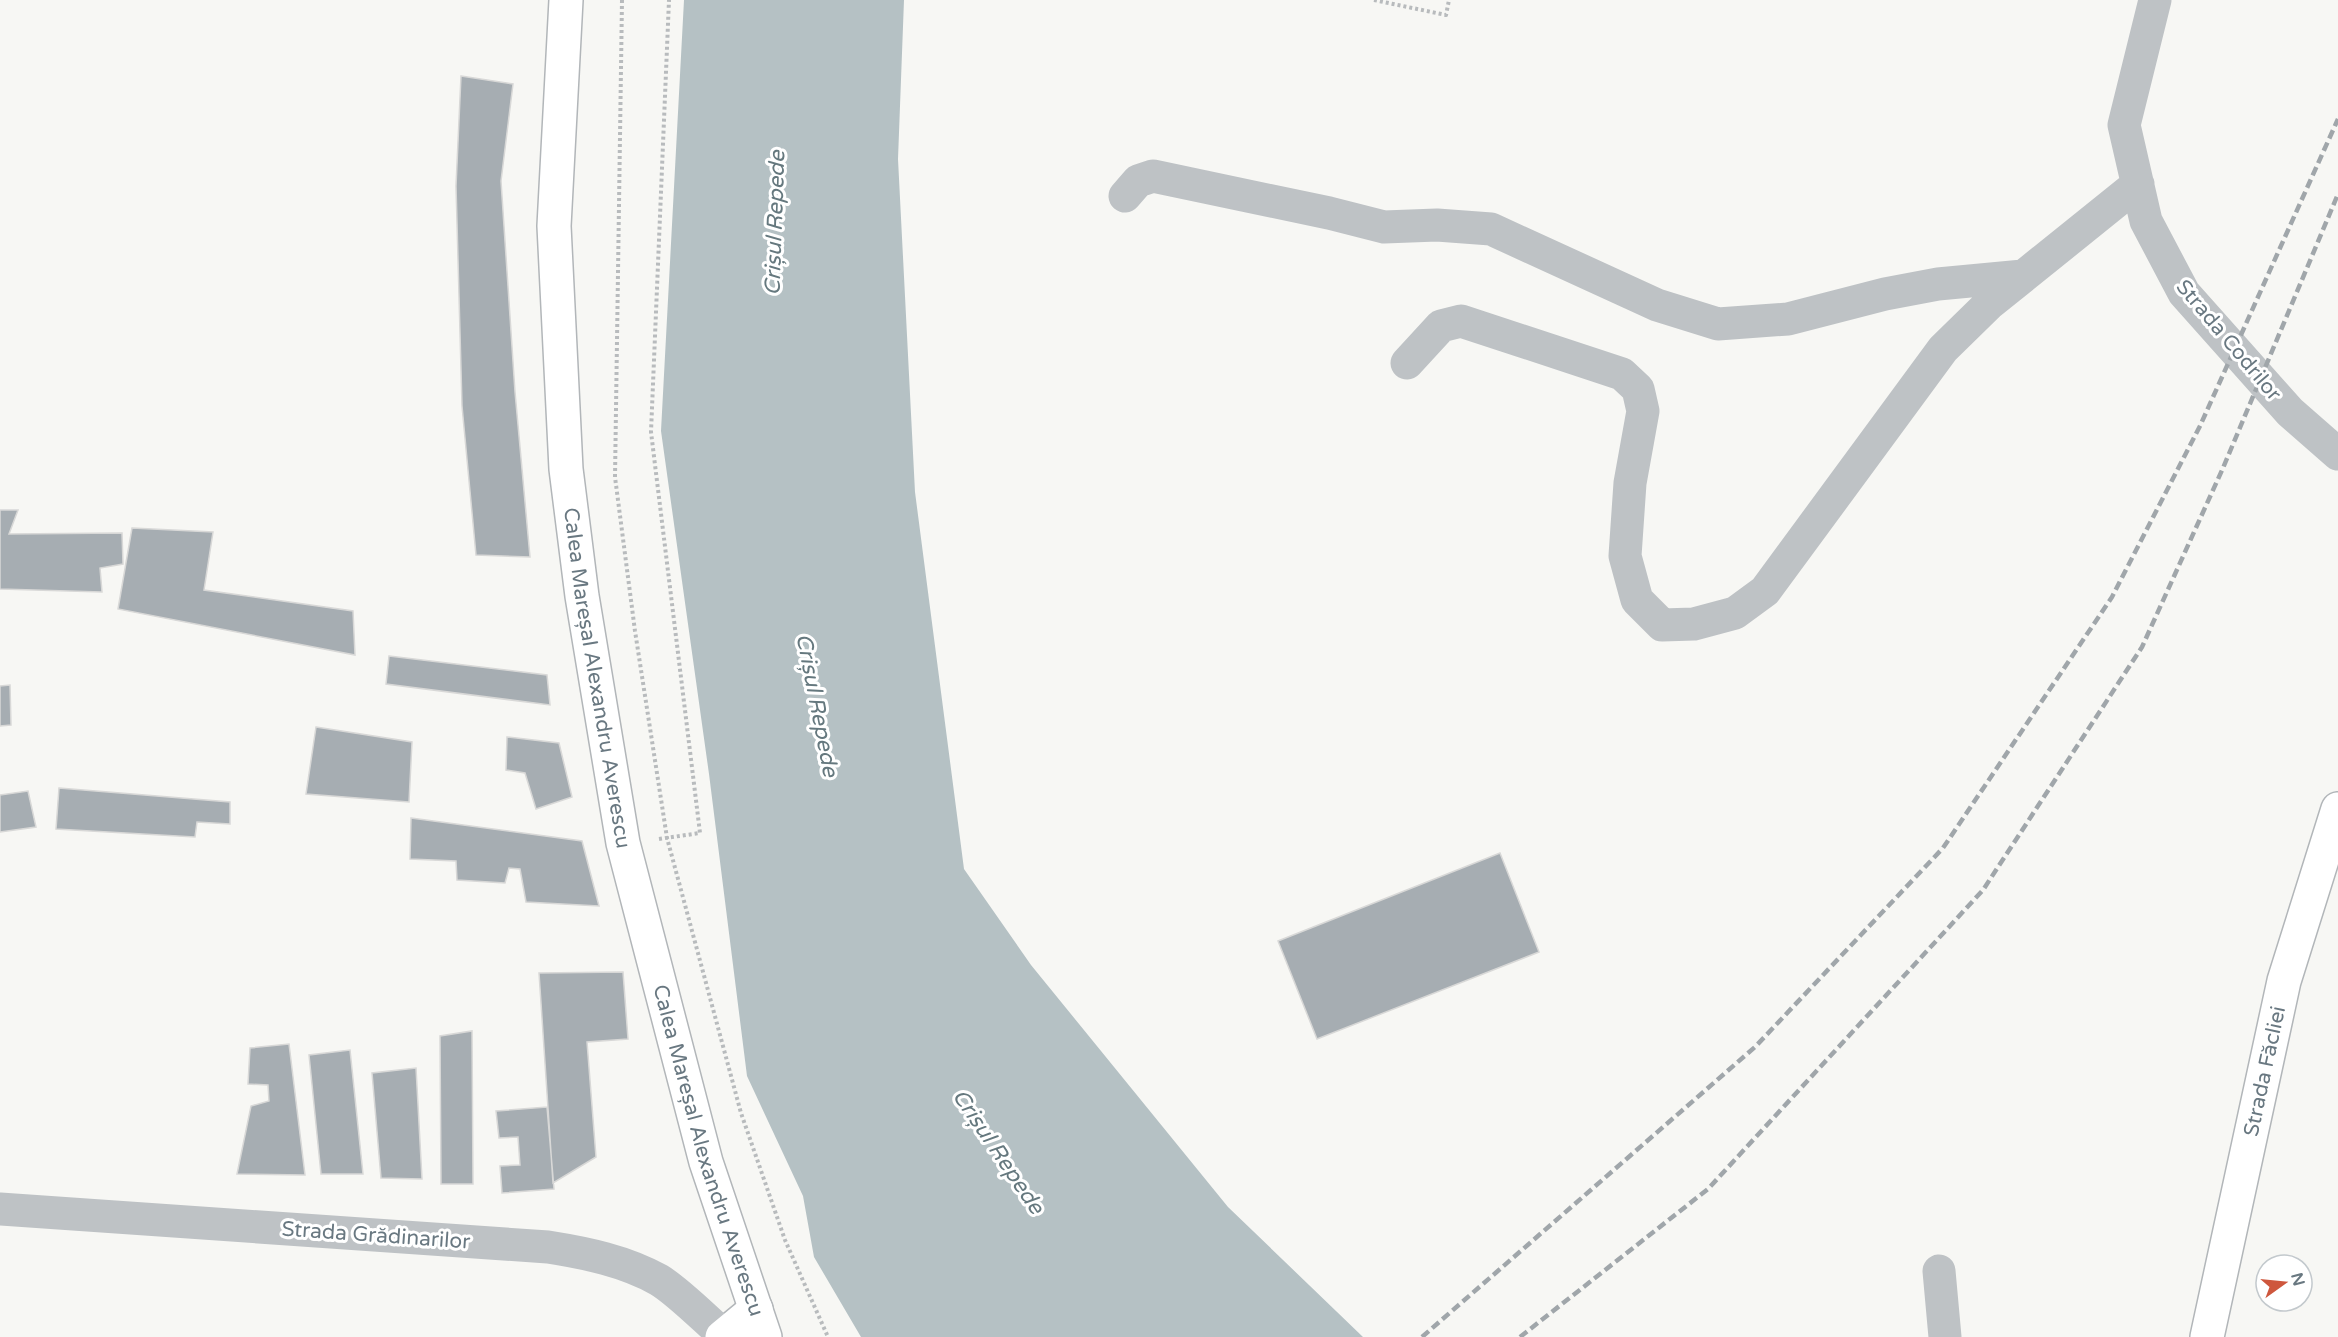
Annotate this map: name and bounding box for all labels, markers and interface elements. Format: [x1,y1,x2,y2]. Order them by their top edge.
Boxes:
water label: Crișul Repede [759,149,791,296]
street label: Strada Codrilor [2171,275,2287,406]
street label: Calea Mareșal Alexandru Averescu [558,506,636,850]
water label: Crișul Repede [790,632,844,780]
street label: Calea Mareșal Alexandru Averescu [647,982,769,1319]
street label: Strada Făcliei [2239,1004,2291,1139]
water label: Crișul Repede [947,1084,1050,1220]
street label: Strada Grădinarilor [281,1216,471,1255]
north arrow [2254,1253,2314,1313]
text: N [2286,1271,2309,1288]

